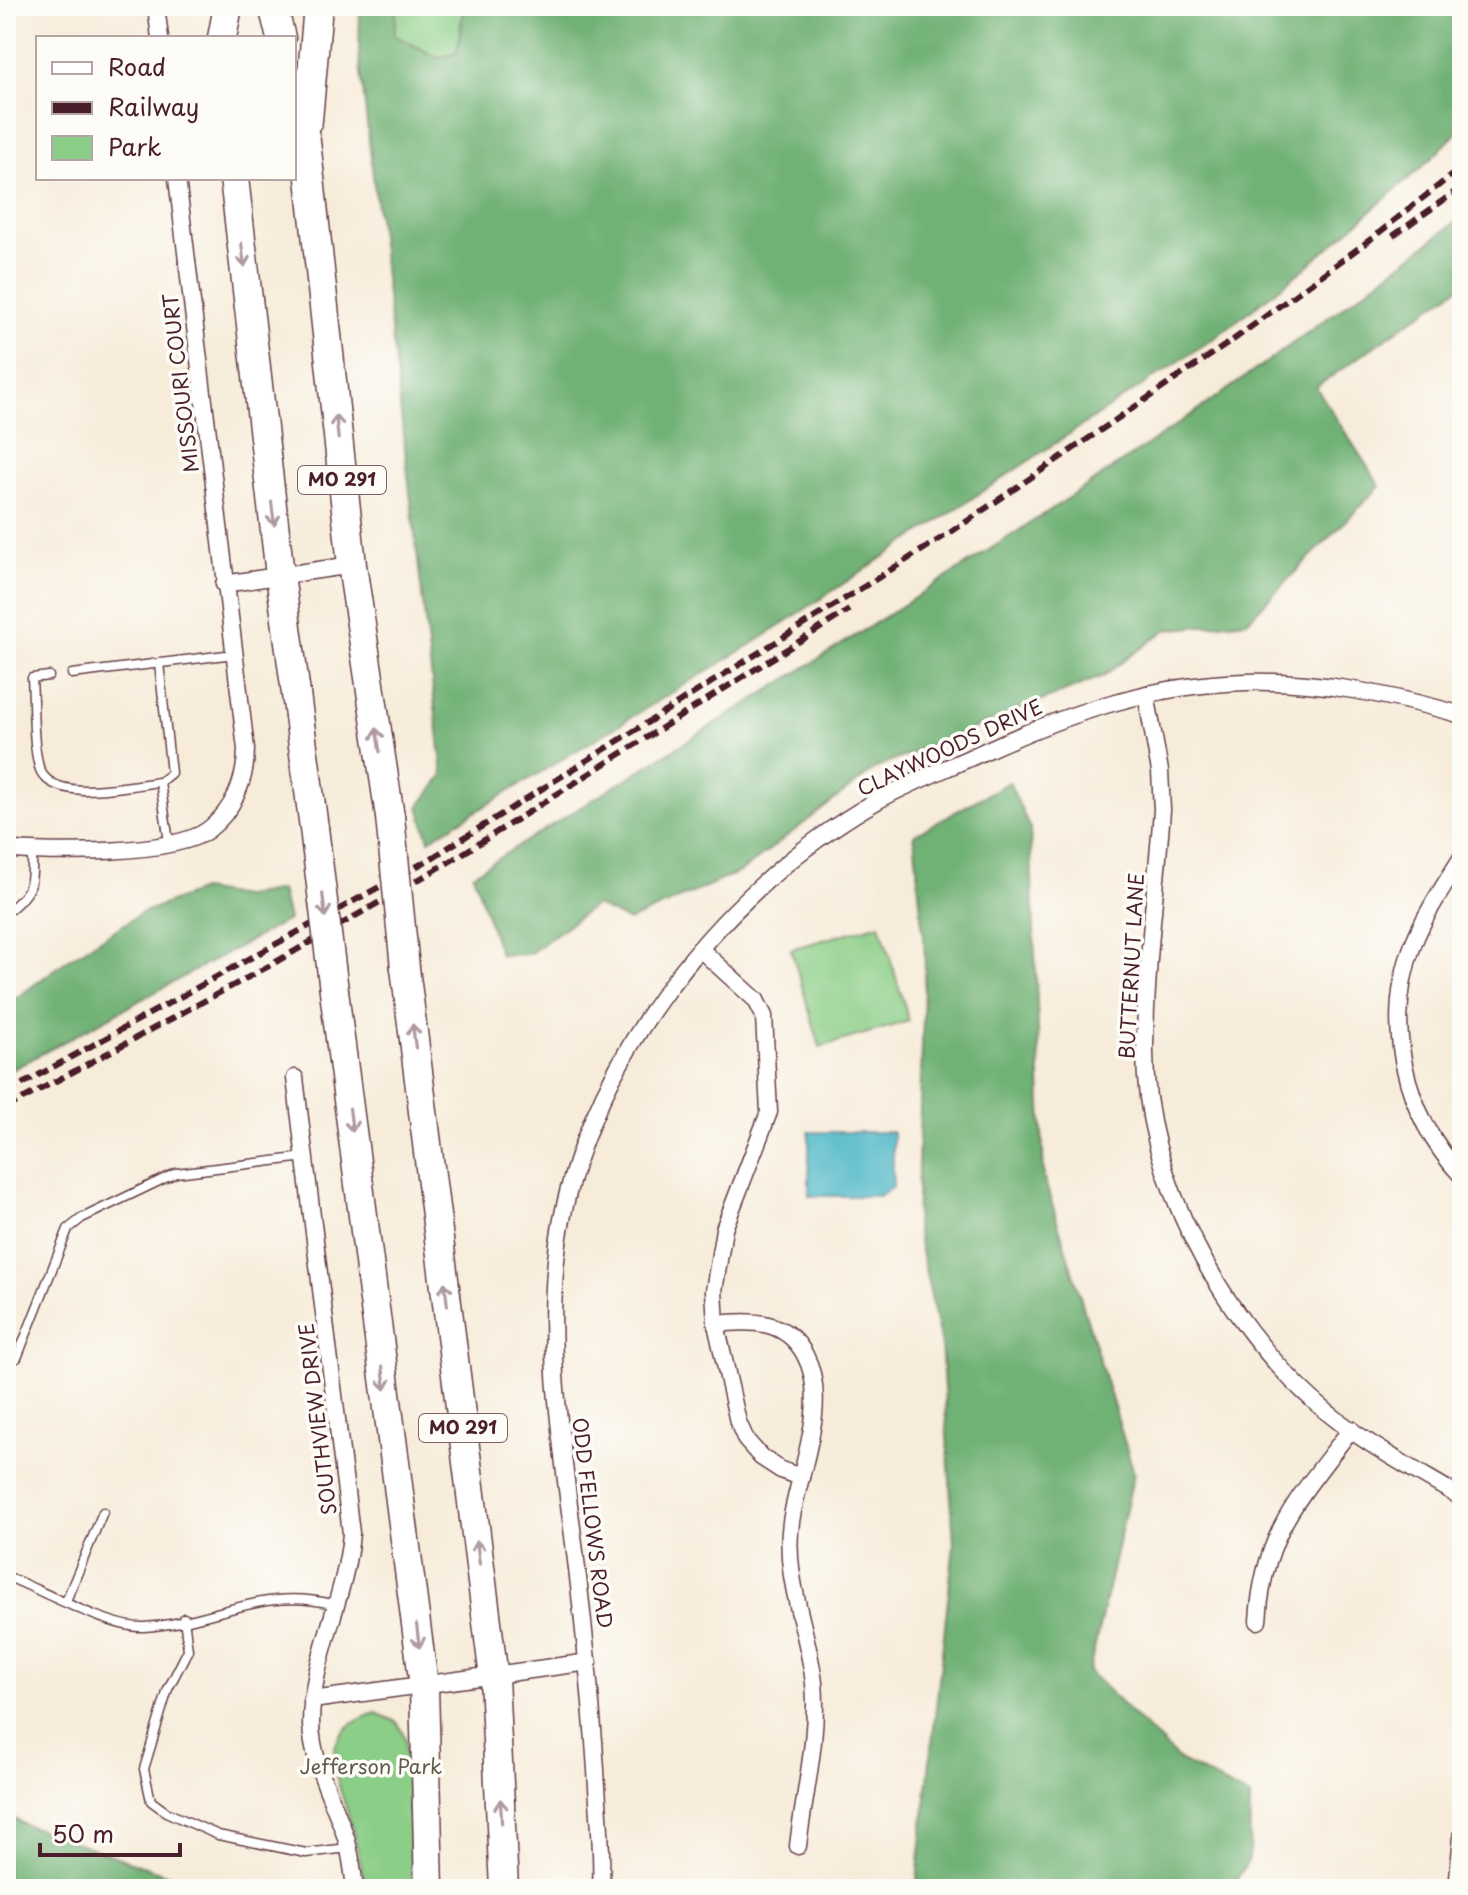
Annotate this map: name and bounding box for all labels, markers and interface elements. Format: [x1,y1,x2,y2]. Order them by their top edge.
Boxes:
legend [36,36,296,180]
text: Road [108,48,166,84]
text: Railway [108,88,199,124]
text: Park [108,128,162,164]
one-way arrow [235,242,250,268]
street label: MISSOURI COURT [154,291,206,474]
one-way arrow [329,414,344,441]
road number: MO 291 [298,466,386,494]
one-way arrow [266,501,281,526]
street label: CLAYWOODS DRIVE [852,691,1047,803]
one-way arrow [370,728,385,753]
street label: BUTTERNUT LANE [1111,872,1151,1060]
one-way arrow [317,892,332,917]
one-way arrow [406,1023,421,1050]
one-way arrow [344,1107,359,1132]
one-way arrow [438,1282,453,1307]
street label: SOUTHVIEW DRIVE [290,1322,344,1517]
one-way arrow [377,1365,392,1390]
road number: MO 291 [419,1414,507,1442]
street label: ODD FELLOWS ROAD [565,1416,621,1630]
one-way arrow [471,1539,486,1566]
one-way arrow [410,1622,425,1649]
park label: Jefferson Park [300,1751,442,1781]
one-way arrow [493,1798,508,1825]
scale bar [40,1807,180,1857]
text: 50 m [52,1815,114,1851]

